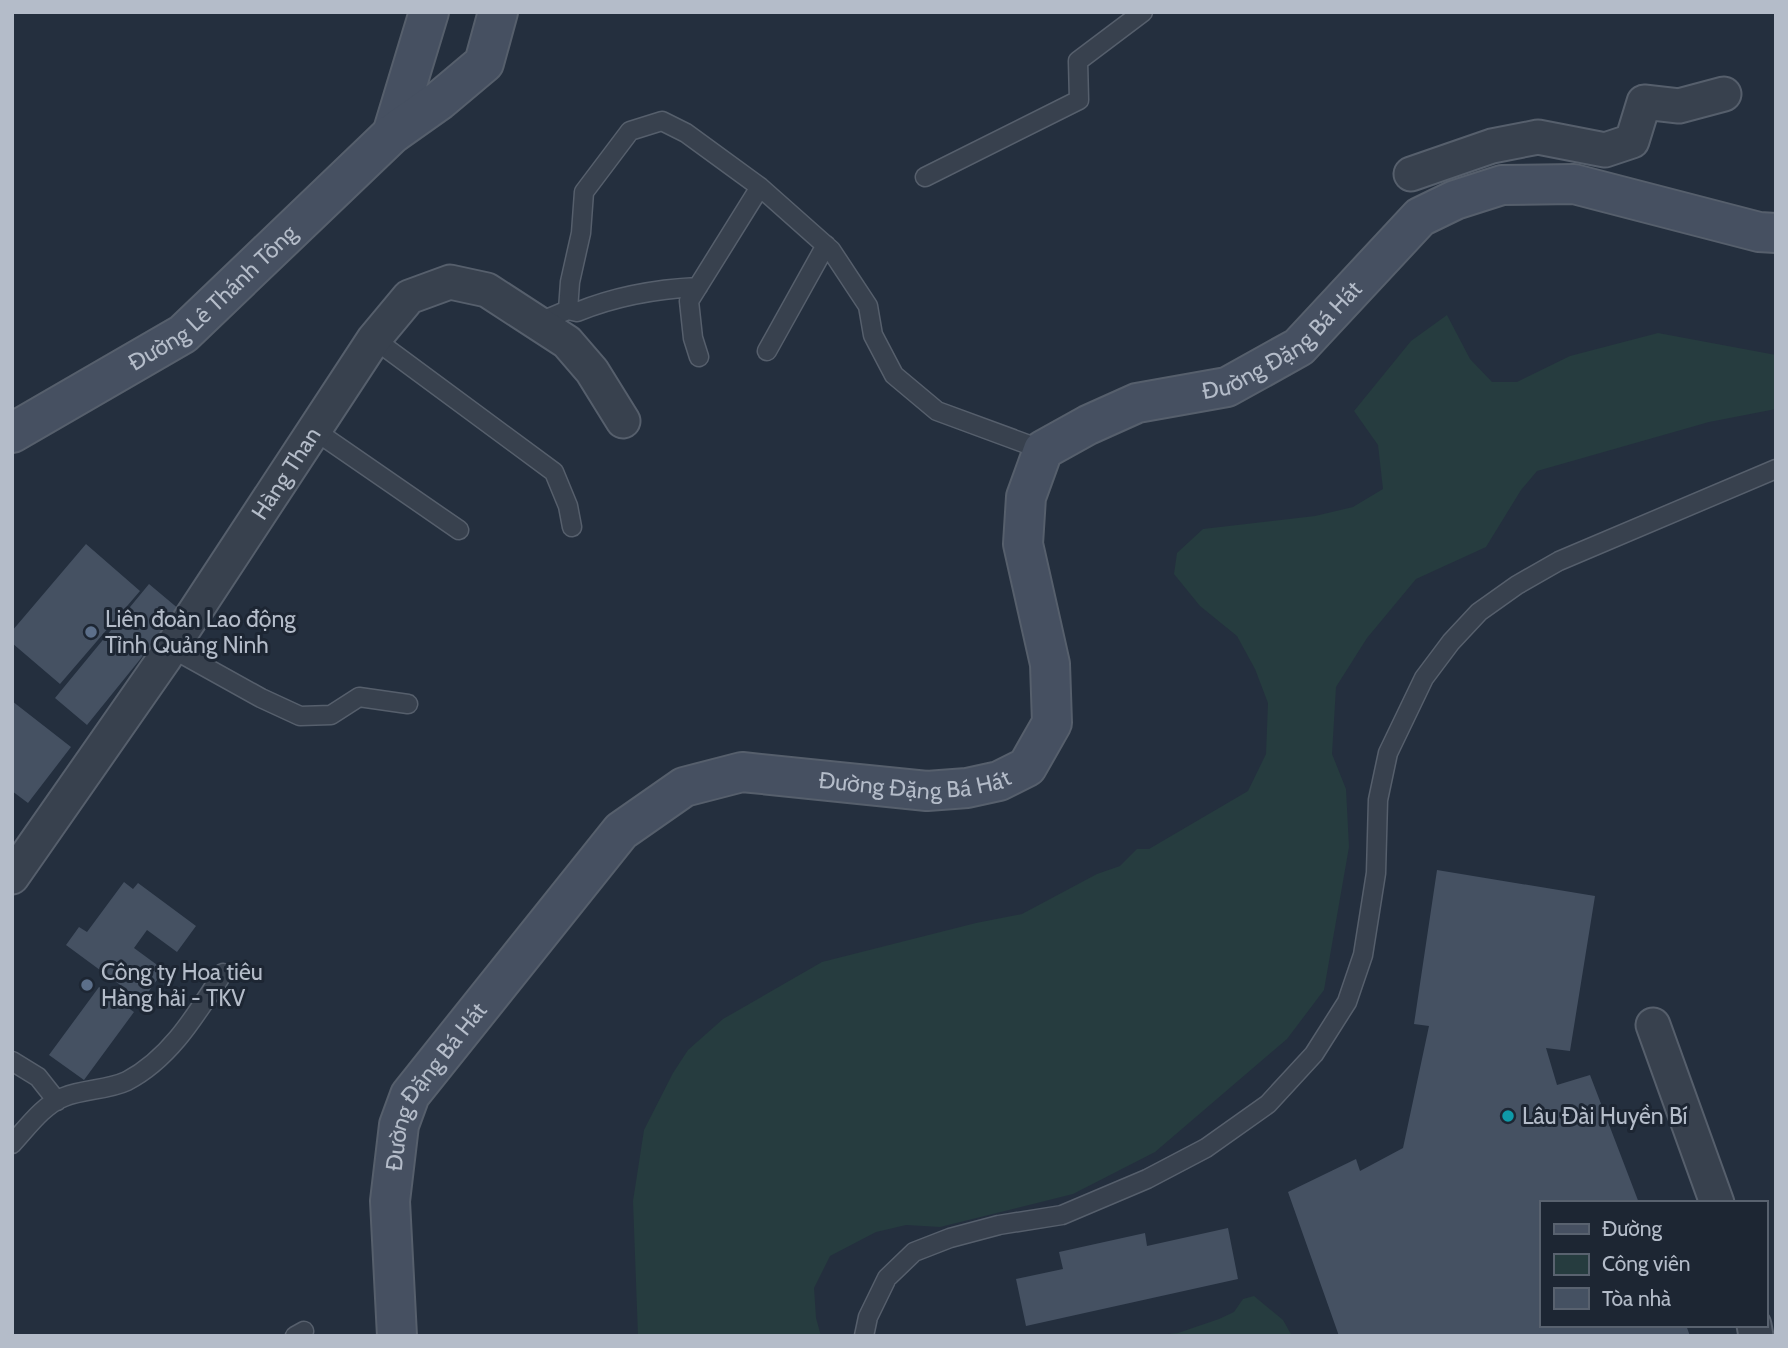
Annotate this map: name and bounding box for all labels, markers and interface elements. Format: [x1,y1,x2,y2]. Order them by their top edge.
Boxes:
street label: Đường Lê Thánh Tông [123,219,303,377]
street label: Đường Đặng Bá Hát [1200,275,1367,405]
street label: Hàng Than [245,422,326,525]
place label: Liên đoàn Lao động Tỉnh Quảng Ninh [105,605,296,659]
marker: Liên đoàn Lao động Tỉnh Quảng Ninh [83,624,99,640]
street label: Đường Đặng Bá Hát [817,763,1016,805]
place label: Công ty Hoa tiêu Hàng hải - TKV [101,958,263,1012]
marker: Công ty Hoa tiêu Hàng hải - TKV [79,977,95,993]
street label: Đường Đặng Bá Hát [380,996,493,1172]
place label: Lâu Đài Huyền Bí [1522,1102,1687,1130]
marker: Lâu Đài Huyền Bí [1500,1108,1516,1124]
legend [1540,1201,1767,1327]
text: Đường [1602,1216,1663,1241]
text: Công viên [1602,1251,1690,1276]
text: Tòa nhà [1602,1286,1671,1311]

